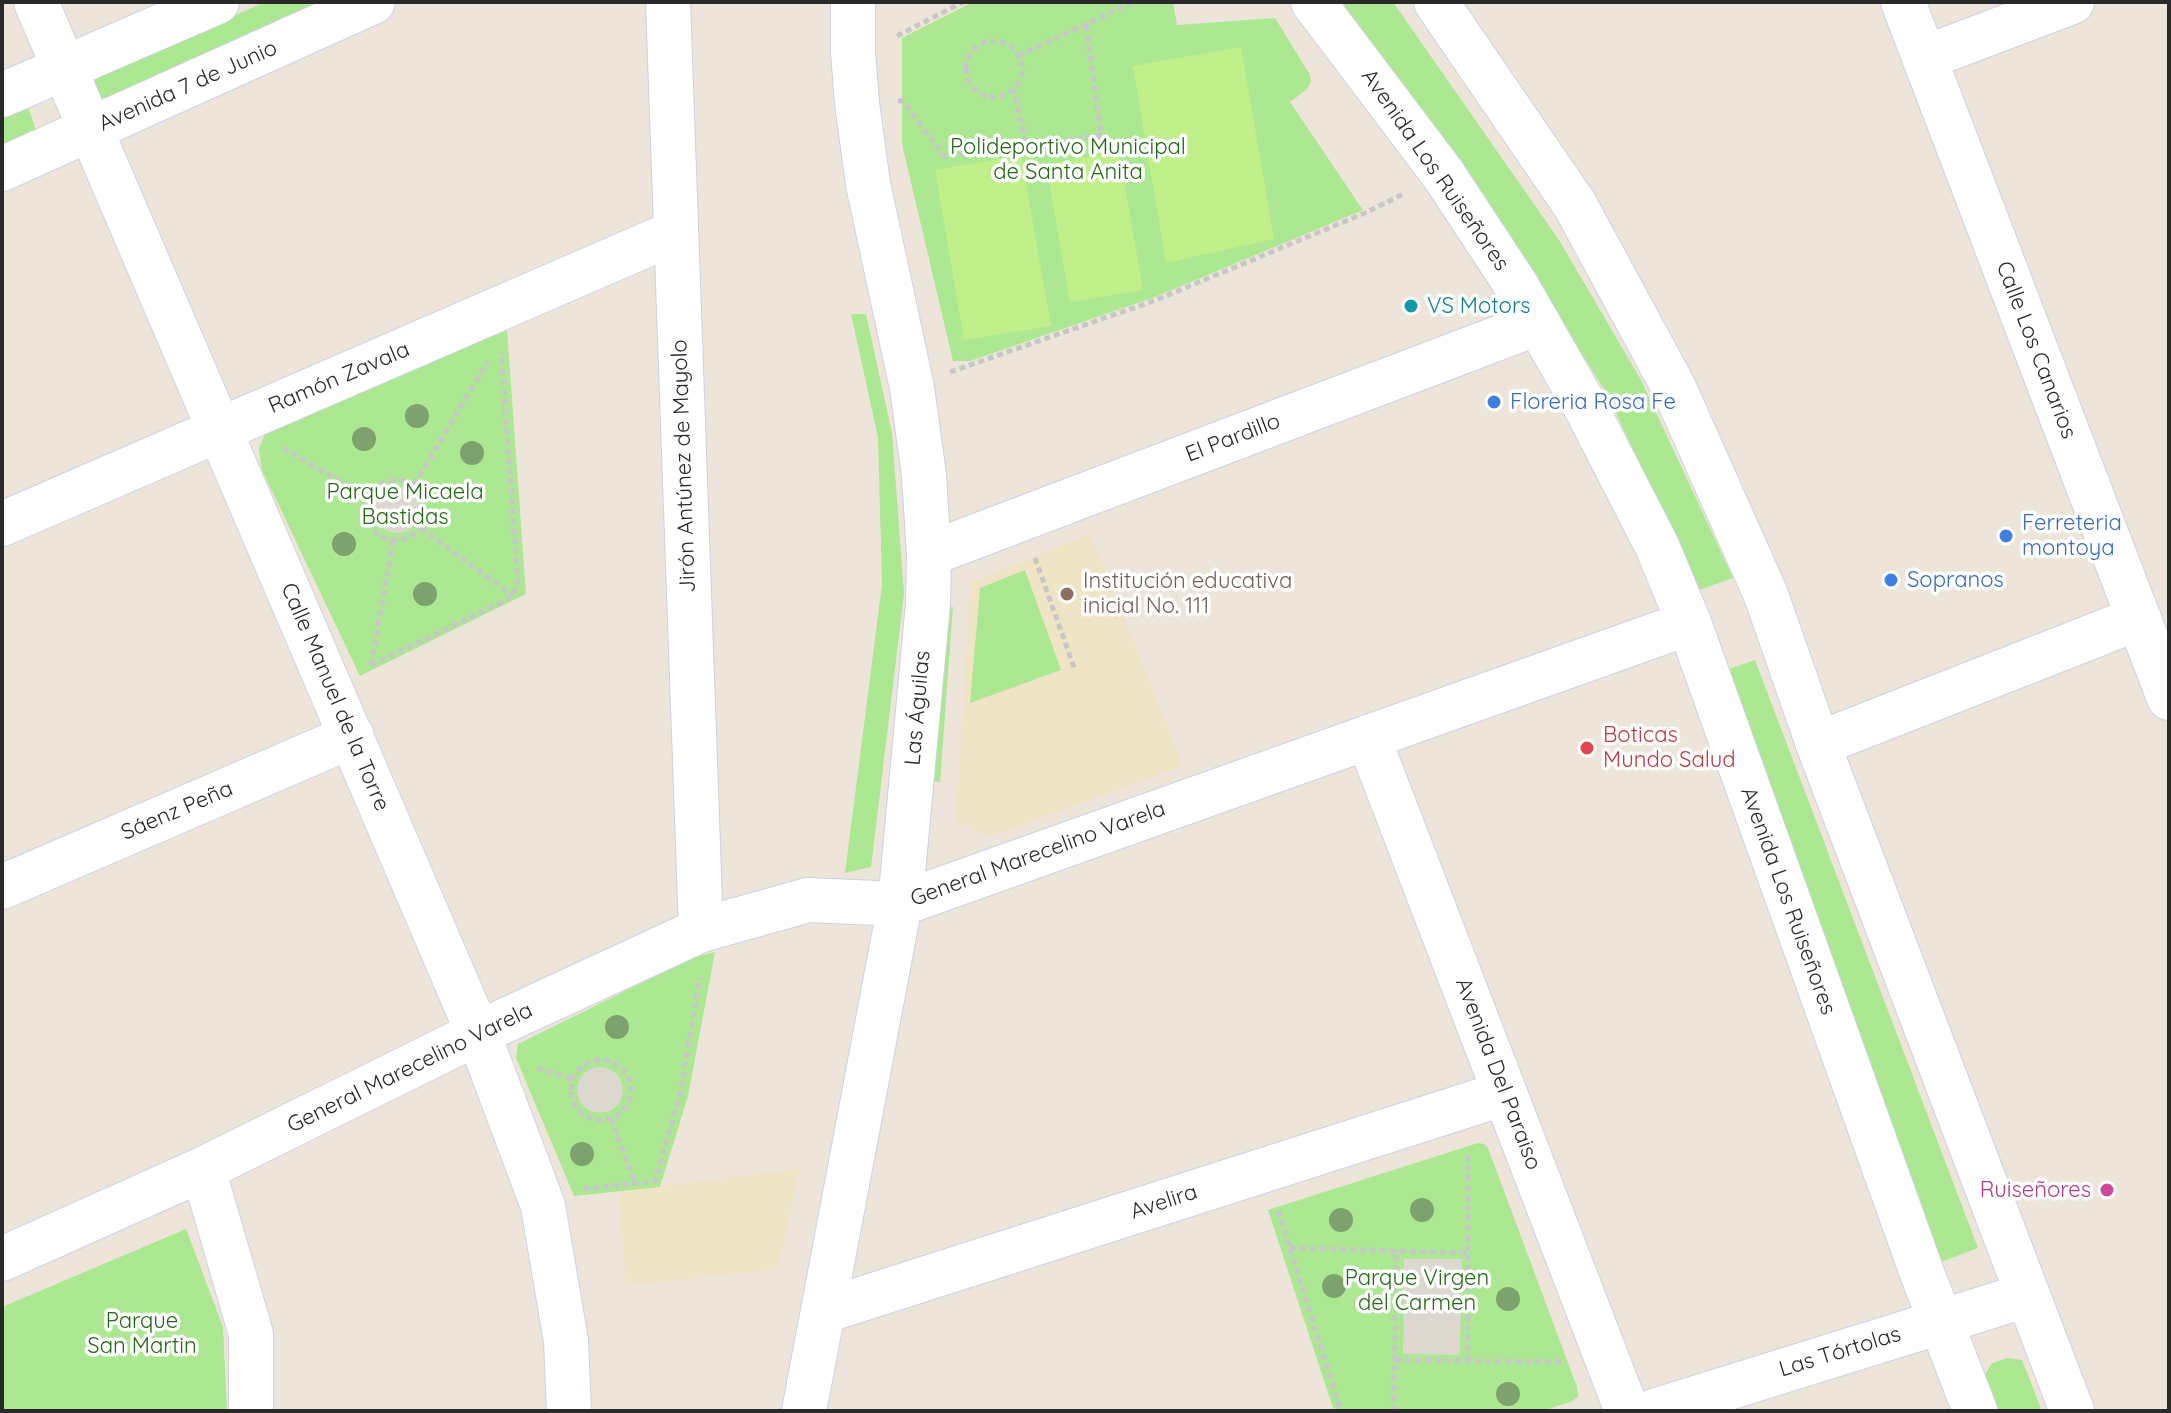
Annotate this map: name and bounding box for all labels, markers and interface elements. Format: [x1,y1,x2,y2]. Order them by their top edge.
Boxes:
street label: Avenida 7 de Junio [95,35,281,137]
street label: Avenida Los Ruiseñores [1355,64,1515,276]
park label: Polideportivo Municipal de Santa Anita [950,134,1186,186]
street label: Calle Los Canarios [1990,258,2082,442]
place label: VS Motors [1427,293,1531,319]
marker: VS Motors [1402,297,1420,315]
street label: Ramón Zavala [264,336,414,420]
street label: Jirón Antúnez de Mayolo [666,339,702,593]
place label: Floreria Rosa Fe [1510,389,1676,415]
marker: Floreria Rosa Fe [1485,393,1503,411]
street label: El Pardillo [1182,408,1284,468]
park label: Parque Micaela Bastidas [326,479,484,530]
place label: Ferreteria montoya [2022,510,2122,562]
marker: Ferreteria montoya [1997,527,2015,545]
place label: Sopranos [1907,567,2004,593]
place label: Institución educativa inicial No. 111 [1083,568,1292,620]
marker: Sopranos [1882,571,1900,589]
street label: Calle Manuel de la Torre [275,579,395,815]
marker: Institución educativa inicial No. 111 [1058,585,1076,603]
street label: Las Águilas [900,650,936,766]
place label: Boticas Mundo Salud [1603,722,1736,774]
marker: Boticas Mundo Salud [1578,739,1596,757]
street label: Sáenz Peña [117,776,237,846]
street label: Avenida Los Ruiseñores [1735,784,1841,1018]
street label: General Marecelino Varela [907,796,1169,912]
street label: Avenida Del Paraiso [1449,974,1547,1174]
street label: General Marecelino Varela [283,997,537,1139]
place label: Ruiseñores [1980,1177,2091,1203]
street label: Avelira [1127,1179,1201,1225]
marker: Ruiseñores [2098,1181,2116,1199]
park label: Parque Virgen del Carmen [1345,1265,1489,1316]
park label: Parque San Martin [87,1308,197,1360]
street label: Las Tórtolas [1776,1321,1904,1383]

